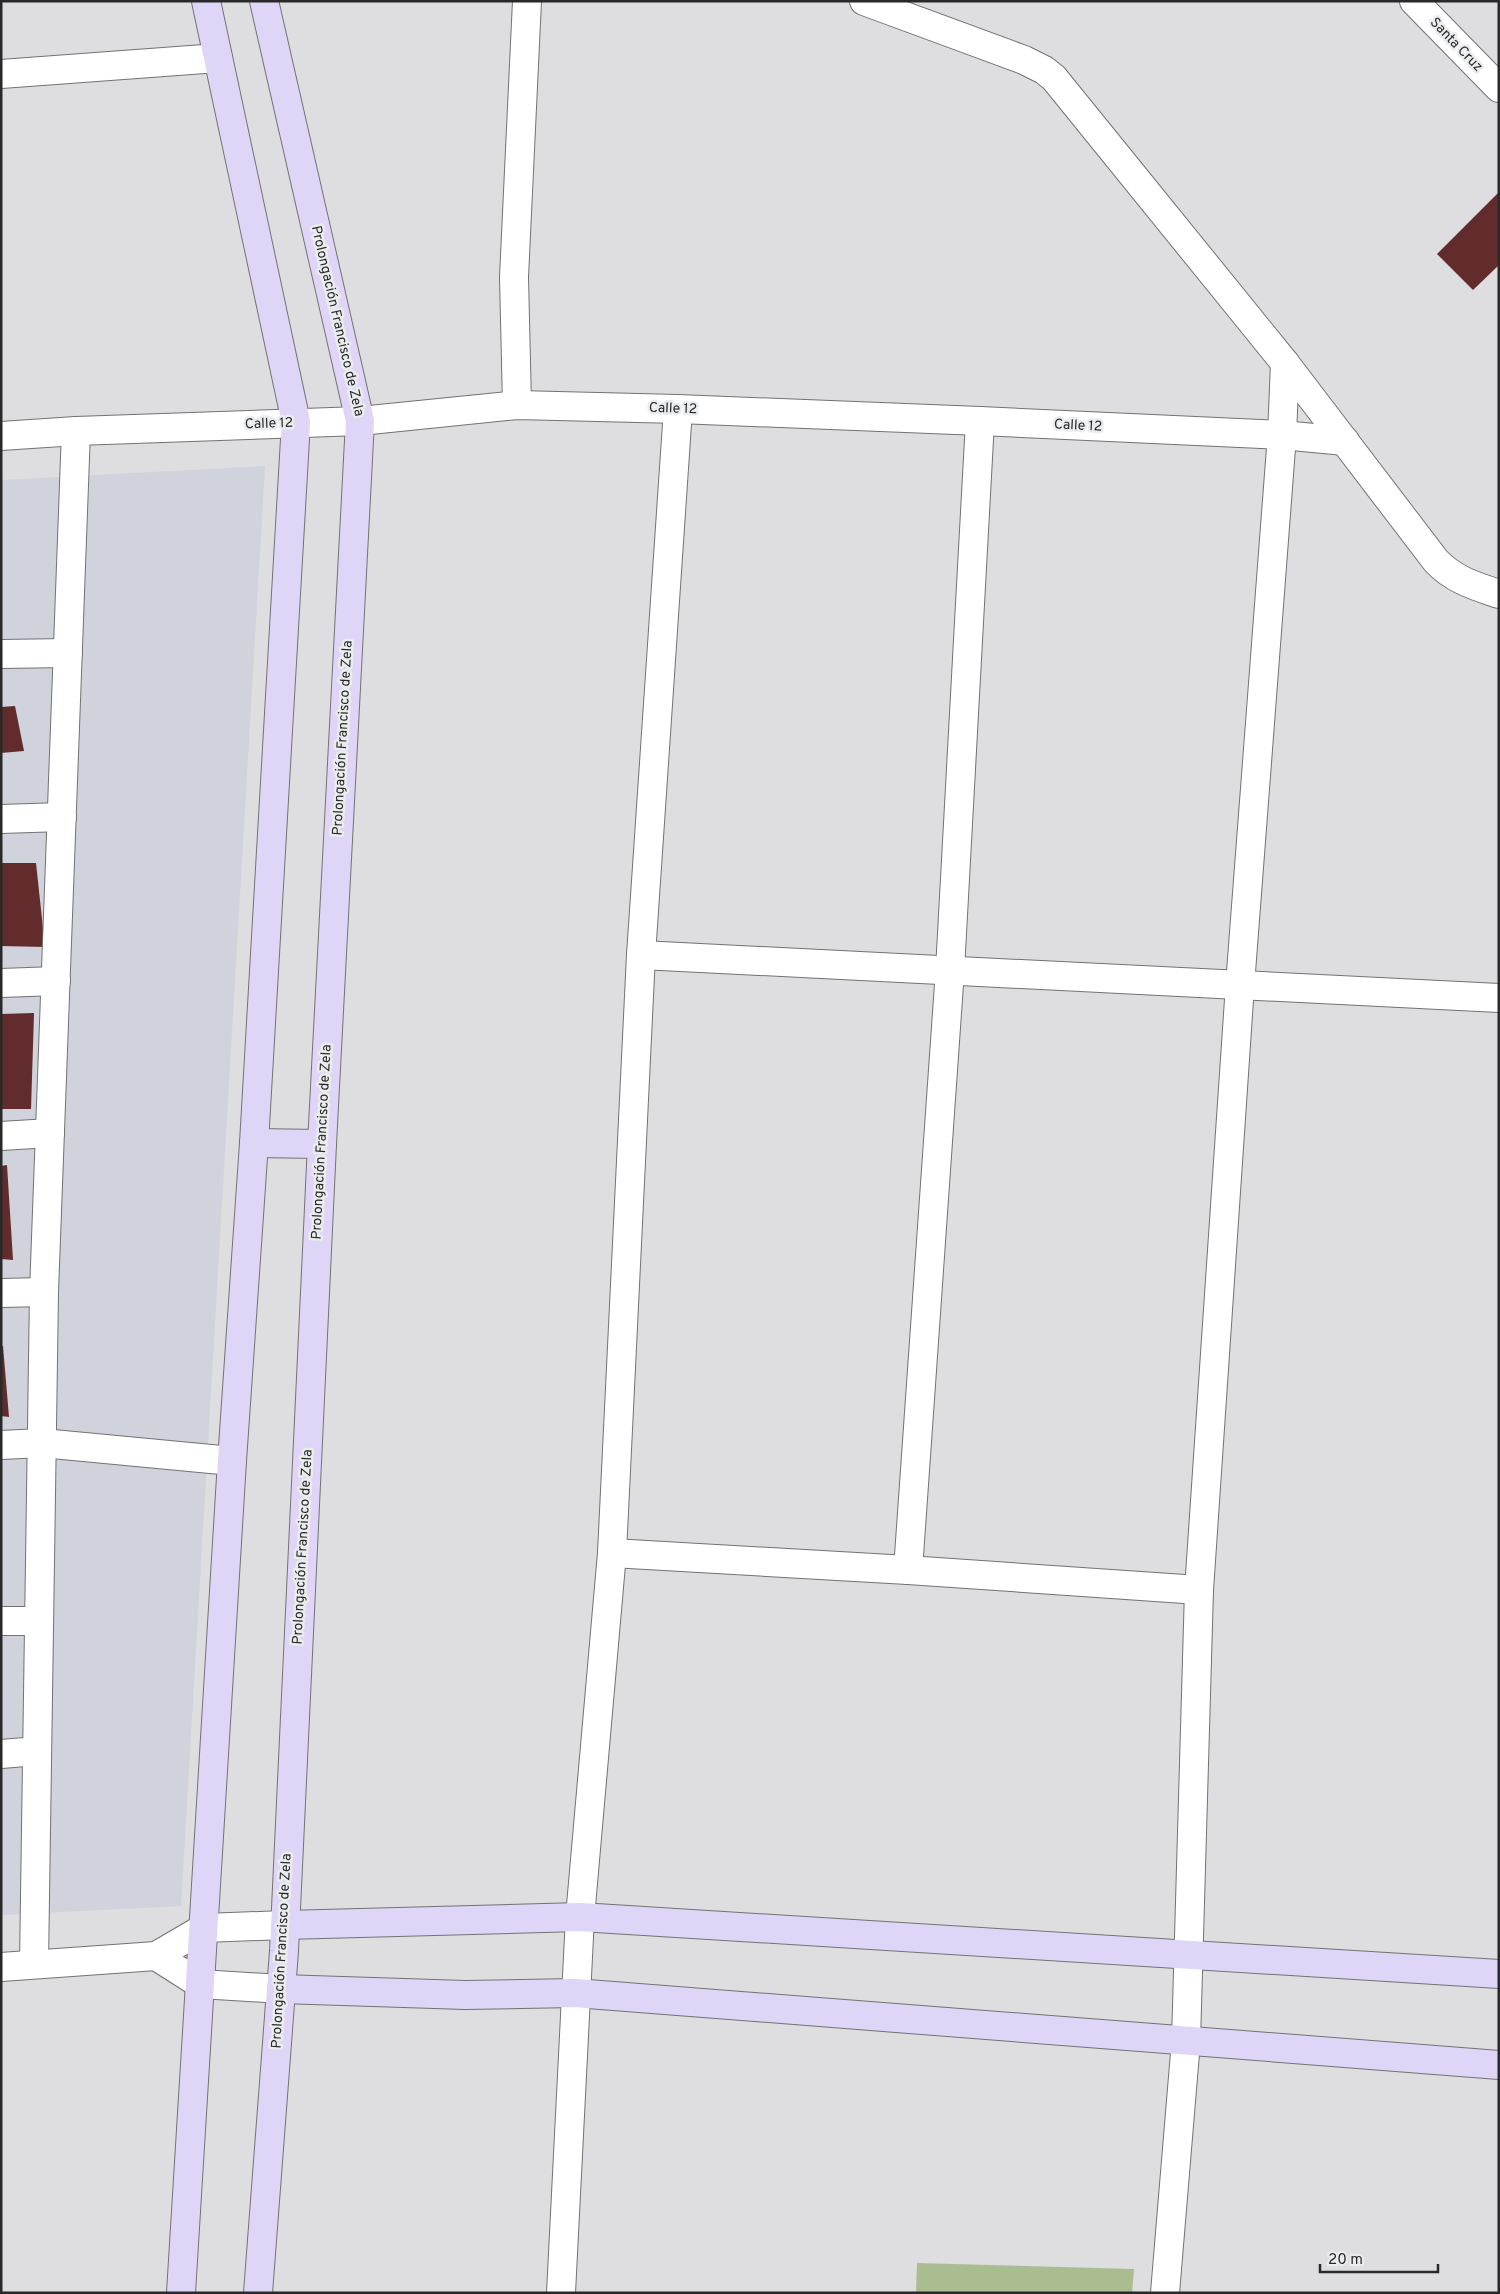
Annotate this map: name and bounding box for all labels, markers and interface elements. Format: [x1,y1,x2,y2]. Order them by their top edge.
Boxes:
street label: Santa Cruz [1426,14,1486,76]
street label: Prolongación Francisco de Zela [307,224,367,418]
street label: Calle 12 [649,400,697,418]
street label: Calle 12 [245,415,293,433]
street label: Calle 12 [1053,416,1103,436]
street label: Prolongación Francisco de Zela [329,640,357,836]
street label: Prolongación Francisco de Zela [308,1044,336,1240]
street label: Prolongación Francisco de Zela [289,1449,317,1645]
street label: Prolongación Francisco de Zela [268,1853,296,2049]
scale bar [1320,2242,1438,2274]
text: 20 m [1328,2251,1363,2270]

